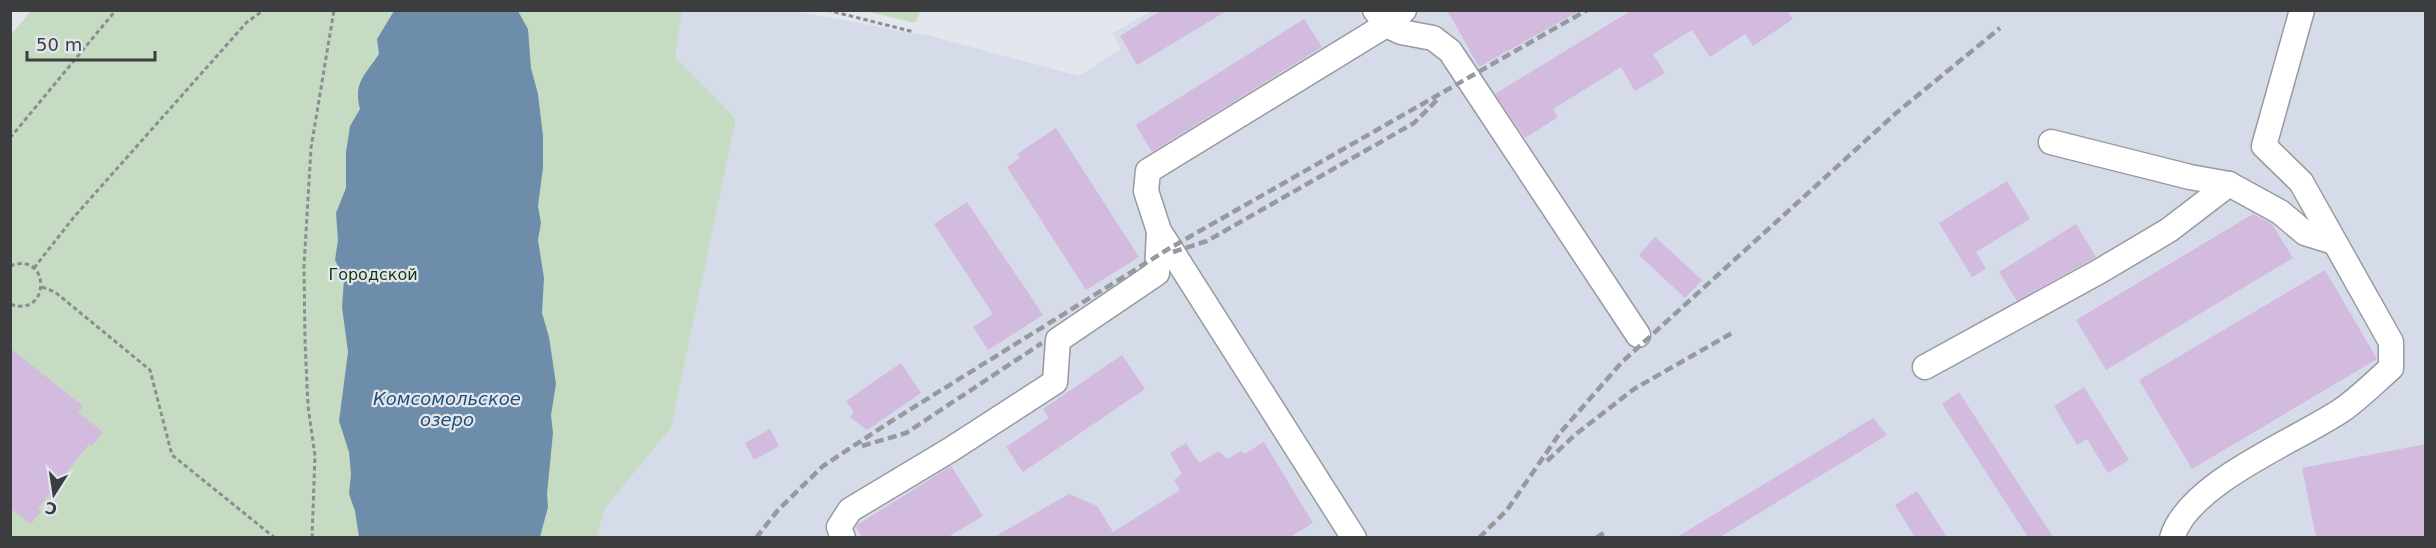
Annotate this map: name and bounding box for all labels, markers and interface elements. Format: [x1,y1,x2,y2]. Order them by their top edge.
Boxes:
scale bar [27,24,154,62]
text: 50 m [36,34,82,55]
park label: Городской [328,265,418,284]
water label: Комсомольское озеро [373,388,521,430]
north arrow [24,464,84,524]
text: С [43,498,59,519]

